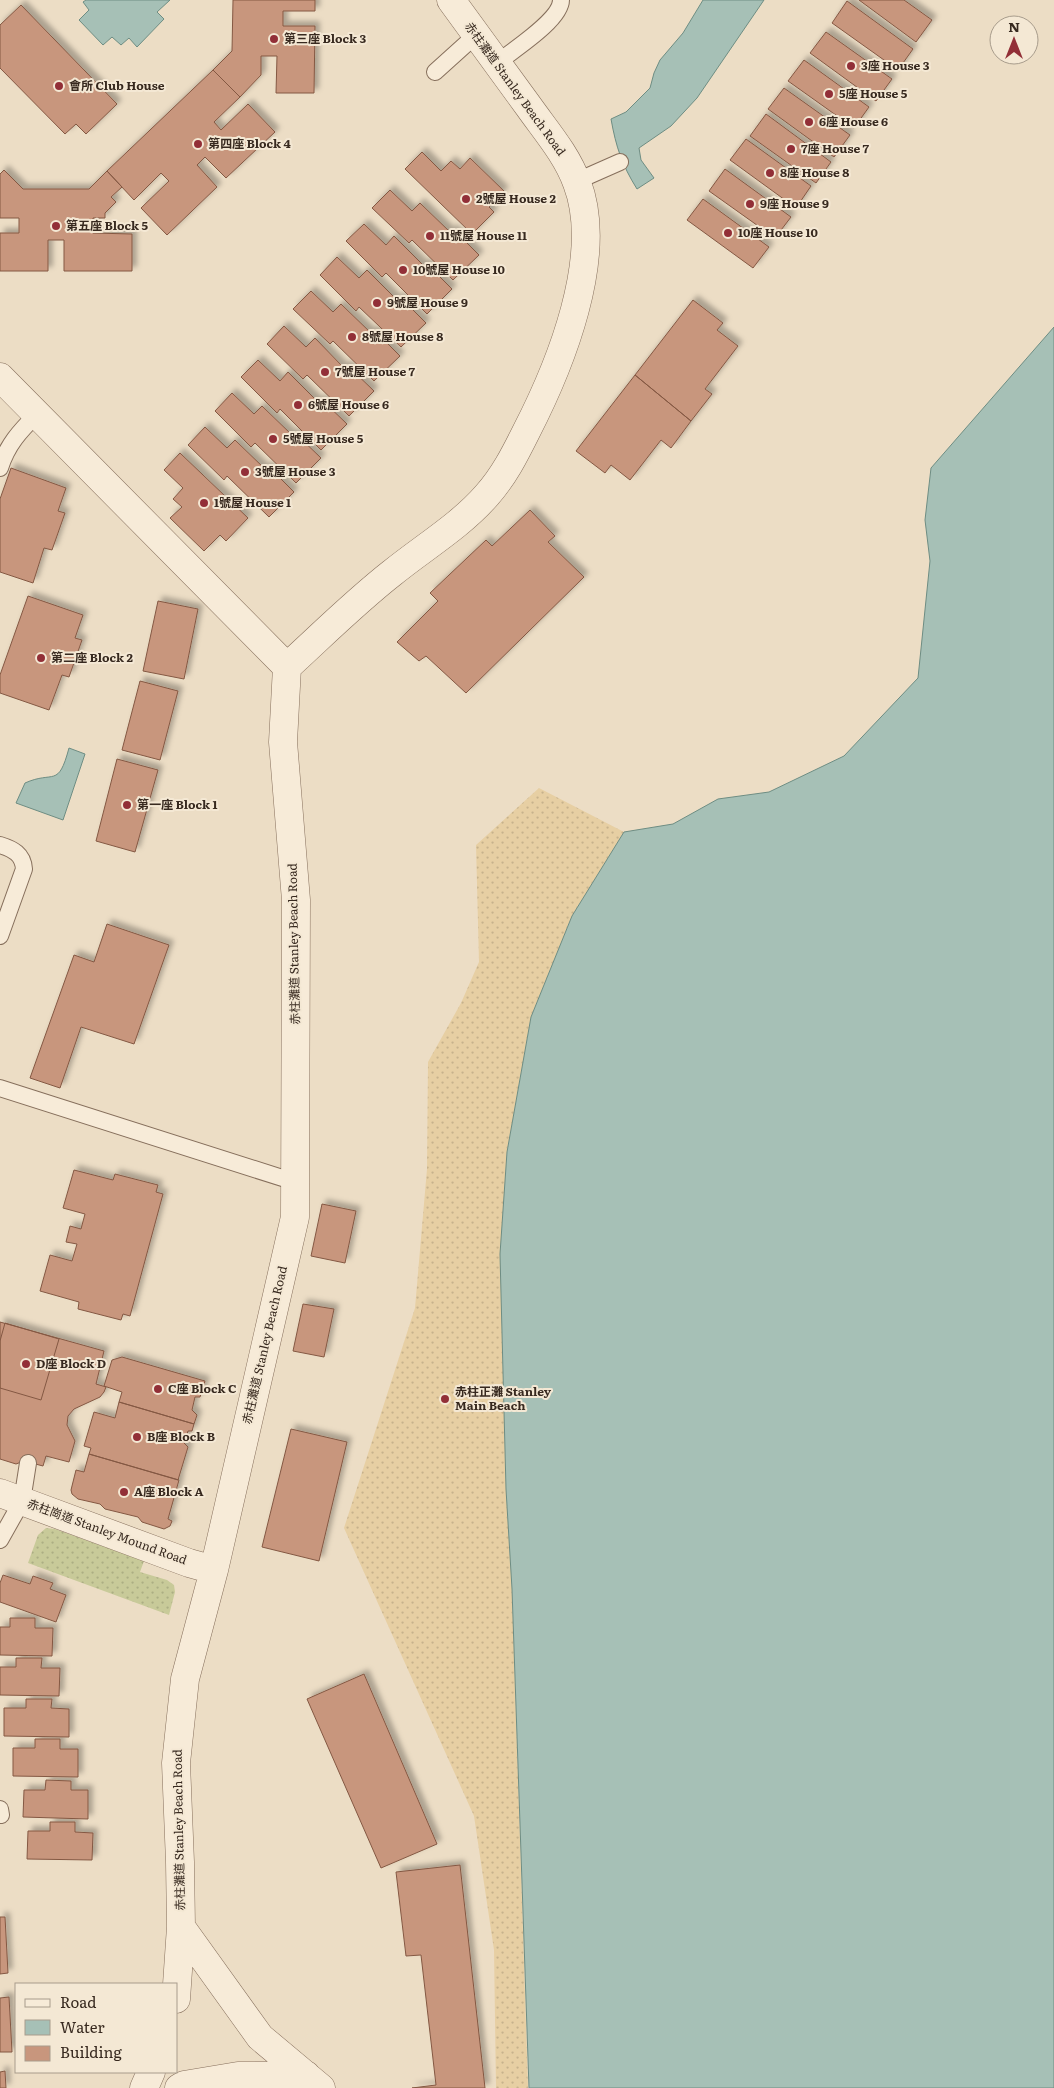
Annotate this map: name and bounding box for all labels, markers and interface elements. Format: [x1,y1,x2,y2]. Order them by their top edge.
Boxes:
north arrow [989,15,1039,65]
text: N [1008,16,1020,36]
street label: 赤柱灘道 Stanley Beach Road [461,18,571,160]
place label: 第三座 Block 3 [284,29,366,47]
marker: 第三座 Block 3 [268,33,280,45]
place label: 3座 House 3 [861,56,930,74]
marker: 3座 House 3 [845,60,857,72]
place label: 會所 Club House [69,76,165,94]
marker: 會所 Club House [53,80,65,92]
place label: 5座 House 5 [839,84,908,102]
marker: 5座 House 5 [823,88,835,100]
place label: 6座 House 6 [819,112,888,130]
marker: 6座 House 6 [803,116,815,128]
place label: 第四座 Block 4 [208,134,291,152]
marker: 第四座 Block 4 [192,138,204,150]
place label: 7座 House 7 [801,139,870,157]
marker: 7座 House 7 [785,143,797,155]
place label: 8座 House 8 [780,163,849,181]
marker: 8座 House 8 [764,167,776,179]
place label: 2號屋 House 2 [476,189,557,207]
marker: 2號屋 House 2 [460,193,472,205]
place label: 9座 House 9 [760,194,829,212]
marker: 9座 House 9 [744,198,756,210]
place label: 第五座 Block 5 [66,216,148,234]
marker: 第五座 Block 5 [50,220,62,232]
place label: 10座 House 10 [738,223,818,241]
place label: 11號屋 House 11 [440,226,527,244]
marker: 10座 House 10 [722,227,734,239]
marker: 11號屋 House 11 [424,230,436,242]
place label: 10號屋 House 10 [413,260,505,278]
marker: 10號屋 House 10 [397,264,409,276]
place label: 9號屋 House 9 [387,293,468,311]
marker: 9號屋 House 9 [371,297,383,309]
place label: 8號屋 House 8 [362,327,443,345]
marker: 8號屋 House 8 [346,331,358,343]
place label: 7號屋 House 7 [335,362,416,380]
marker: 7號屋 House 7 [319,366,331,378]
place label: 6號屋 House 6 [308,395,389,413]
marker: 6號屋 House 6 [292,399,304,411]
place label: 5號屋 House 5 [283,429,364,447]
marker: 5號屋 House 5 [267,433,279,445]
place label: 3號屋 House 3 [255,462,336,480]
marker: 3號屋 House 3 [239,466,251,478]
place label: 1號屋 House 1 [214,493,291,511]
marker: 1號屋 House 1 [198,497,210,509]
place label: 第二座 Block 2 [51,648,133,666]
marker: 第二座 Block 2 [35,652,47,664]
place label: 第一座 Block 1 [137,795,217,813]
marker: 第一座 Block 1 [121,799,133,811]
street label: 赤柱灘道 Stanley Beach Road [283,862,303,1025]
street label: 赤柱灘道 Stanley Beach Road [237,1263,291,1426]
place label: D座 Block D [36,1354,106,1372]
marker: D座 Block D [20,1358,32,1370]
place label: C座 Block C [168,1379,236,1397]
place label: 赤柱正灘 Stanley Main Beach [455,1382,552,1414]
marker: C座 Block C [152,1383,164,1395]
marker: 赤柱正灘 Stanley Main Beach [439,1393,451,1405]
place label: B座 Block B [147,1427,215,1445]
marker: B座 Block B [131,1431,143,1443]
place label: A座 Block A [134,1482,204,1500]
marker: A座 Block A [118,1486,130,1498]
street label: 赤柱崗道 Stanley Mound Road [25,1494,190,1569]
street label: 赤柱灘道 Stanley Beach Road [168,1748,188,1911]
legend [15,1983,178,2073]
text: Road [60,1990,96,2013]
text: Water [60,2015,105,2038]
text: Building [60,2040,122,2063]

